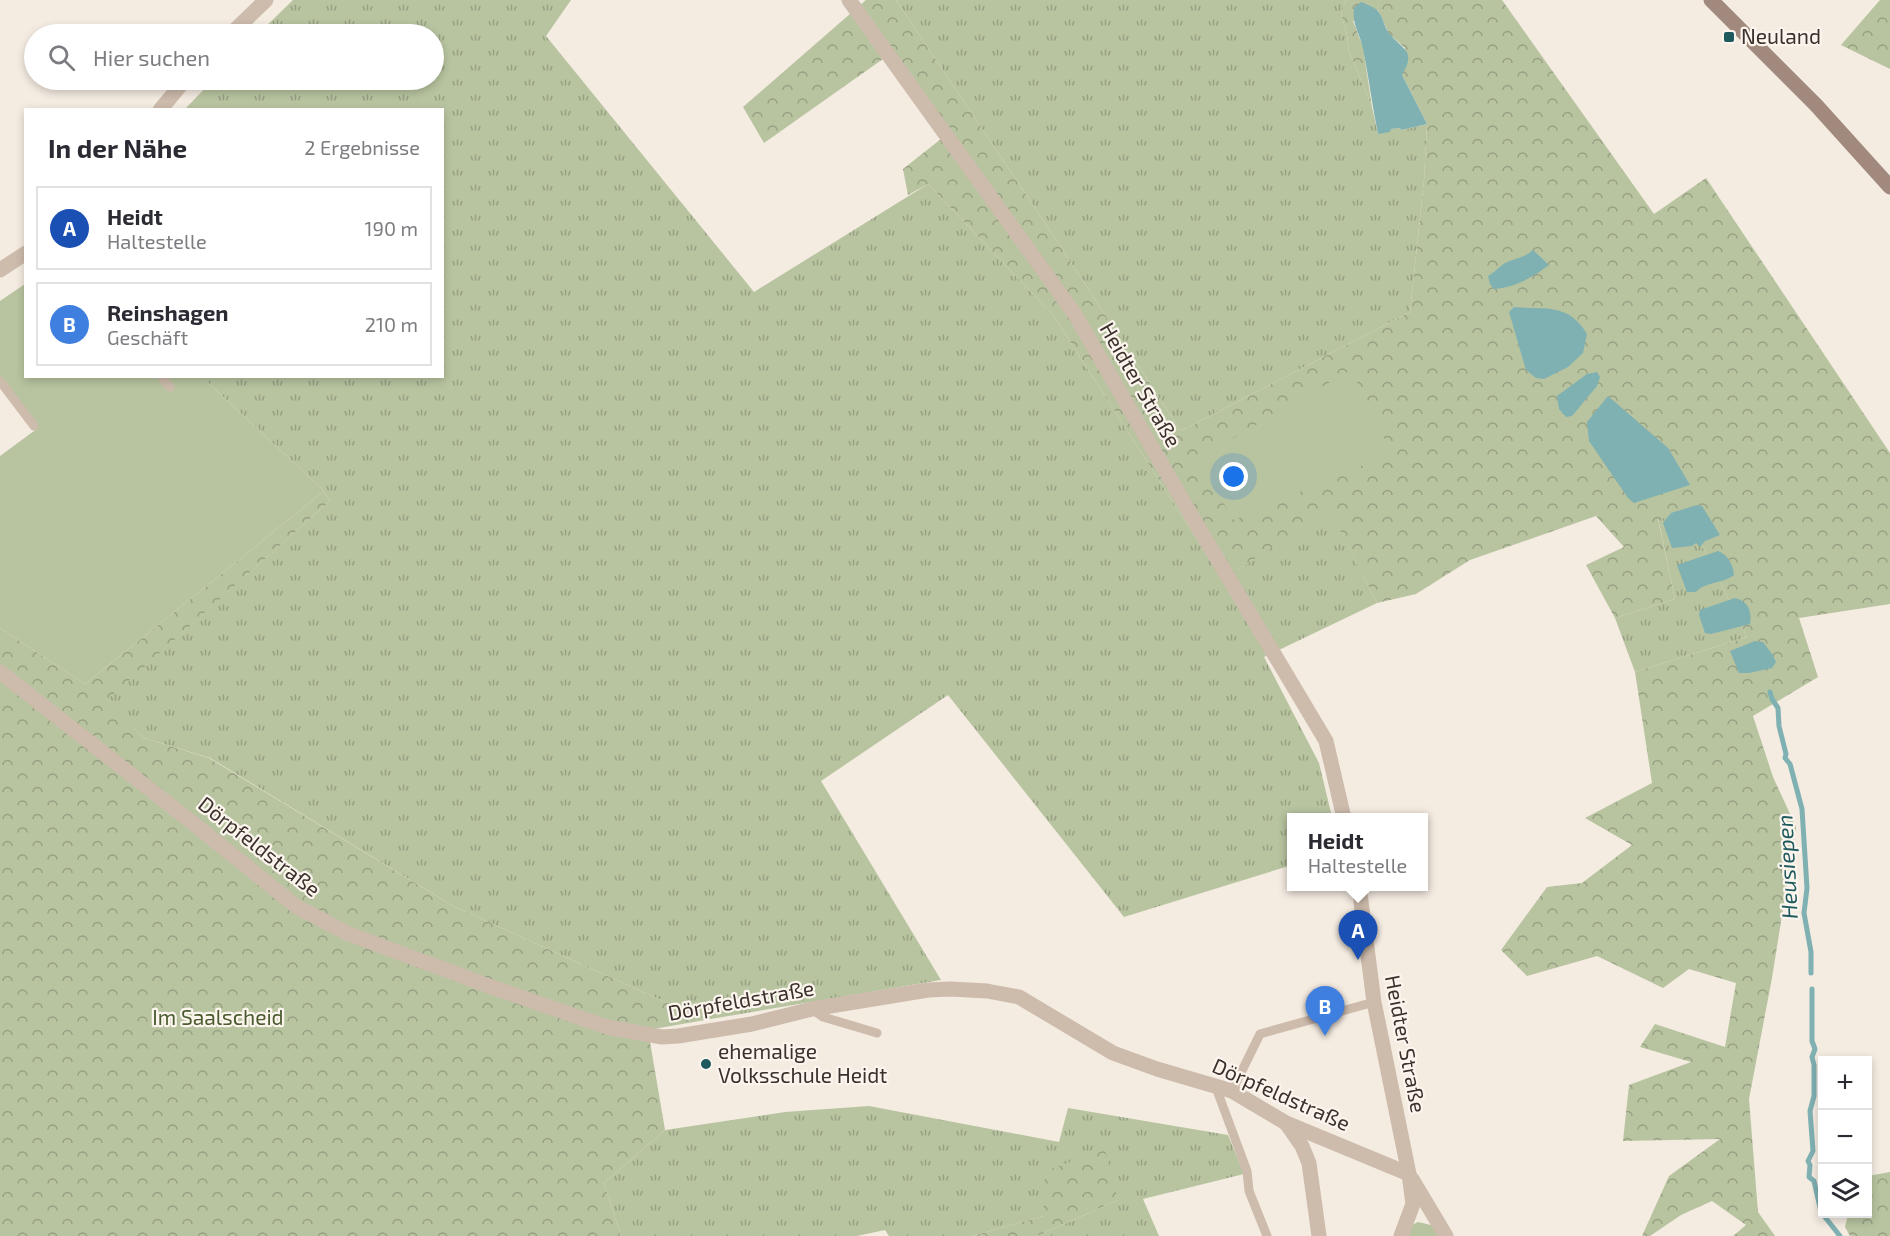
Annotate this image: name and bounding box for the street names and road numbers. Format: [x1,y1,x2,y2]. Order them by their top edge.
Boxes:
street label: Heidter Straße [1096,318,1187,451]
street label: Dörpfeldstraße [194,790,326,901]
street label: Heidter Straße [1381,973,1432,1115]
street label: Dörpfeldstraße [666,974,816,1025]
street label: Dörpfeldstraße [1209,1052,1354,1135]

